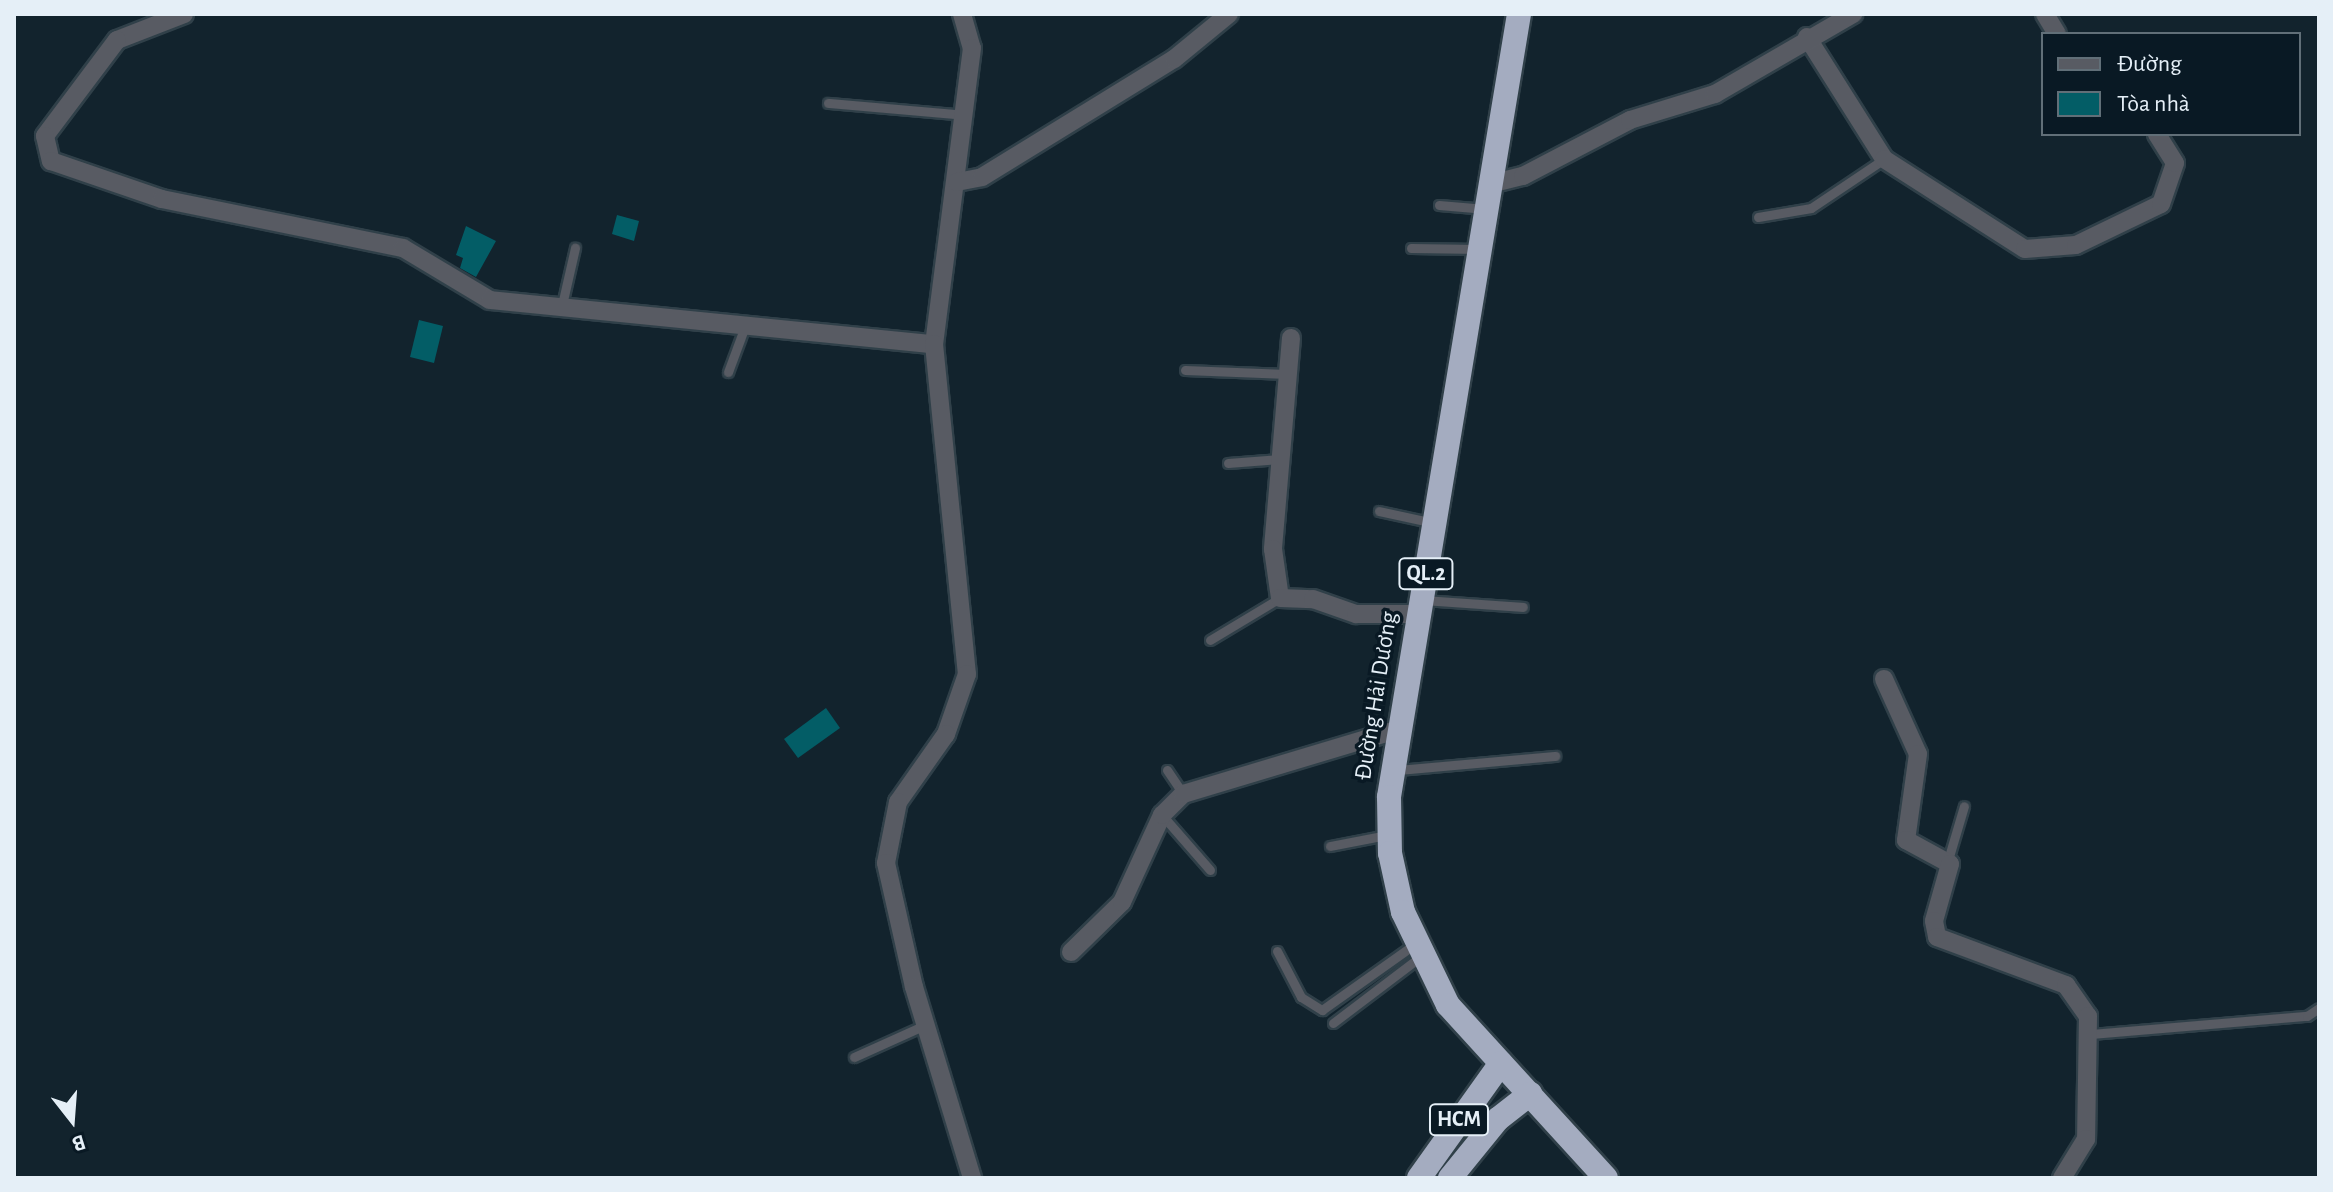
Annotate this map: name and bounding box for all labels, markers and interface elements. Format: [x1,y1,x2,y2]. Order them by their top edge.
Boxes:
legend [2041,32,2301,136]
text: Đường [2117,52,2182,76]
text: Tòa nhà [2117,92,2190,116]
road number: QL.2 [1398,556,1454,592]
street label: Đường Hải Dương [1349,610,1405,782]
north arrow [32,1080,112,1160]
road number: HCM [1427,1102,1491,1138]
text: B [70,1131,88,1155]

